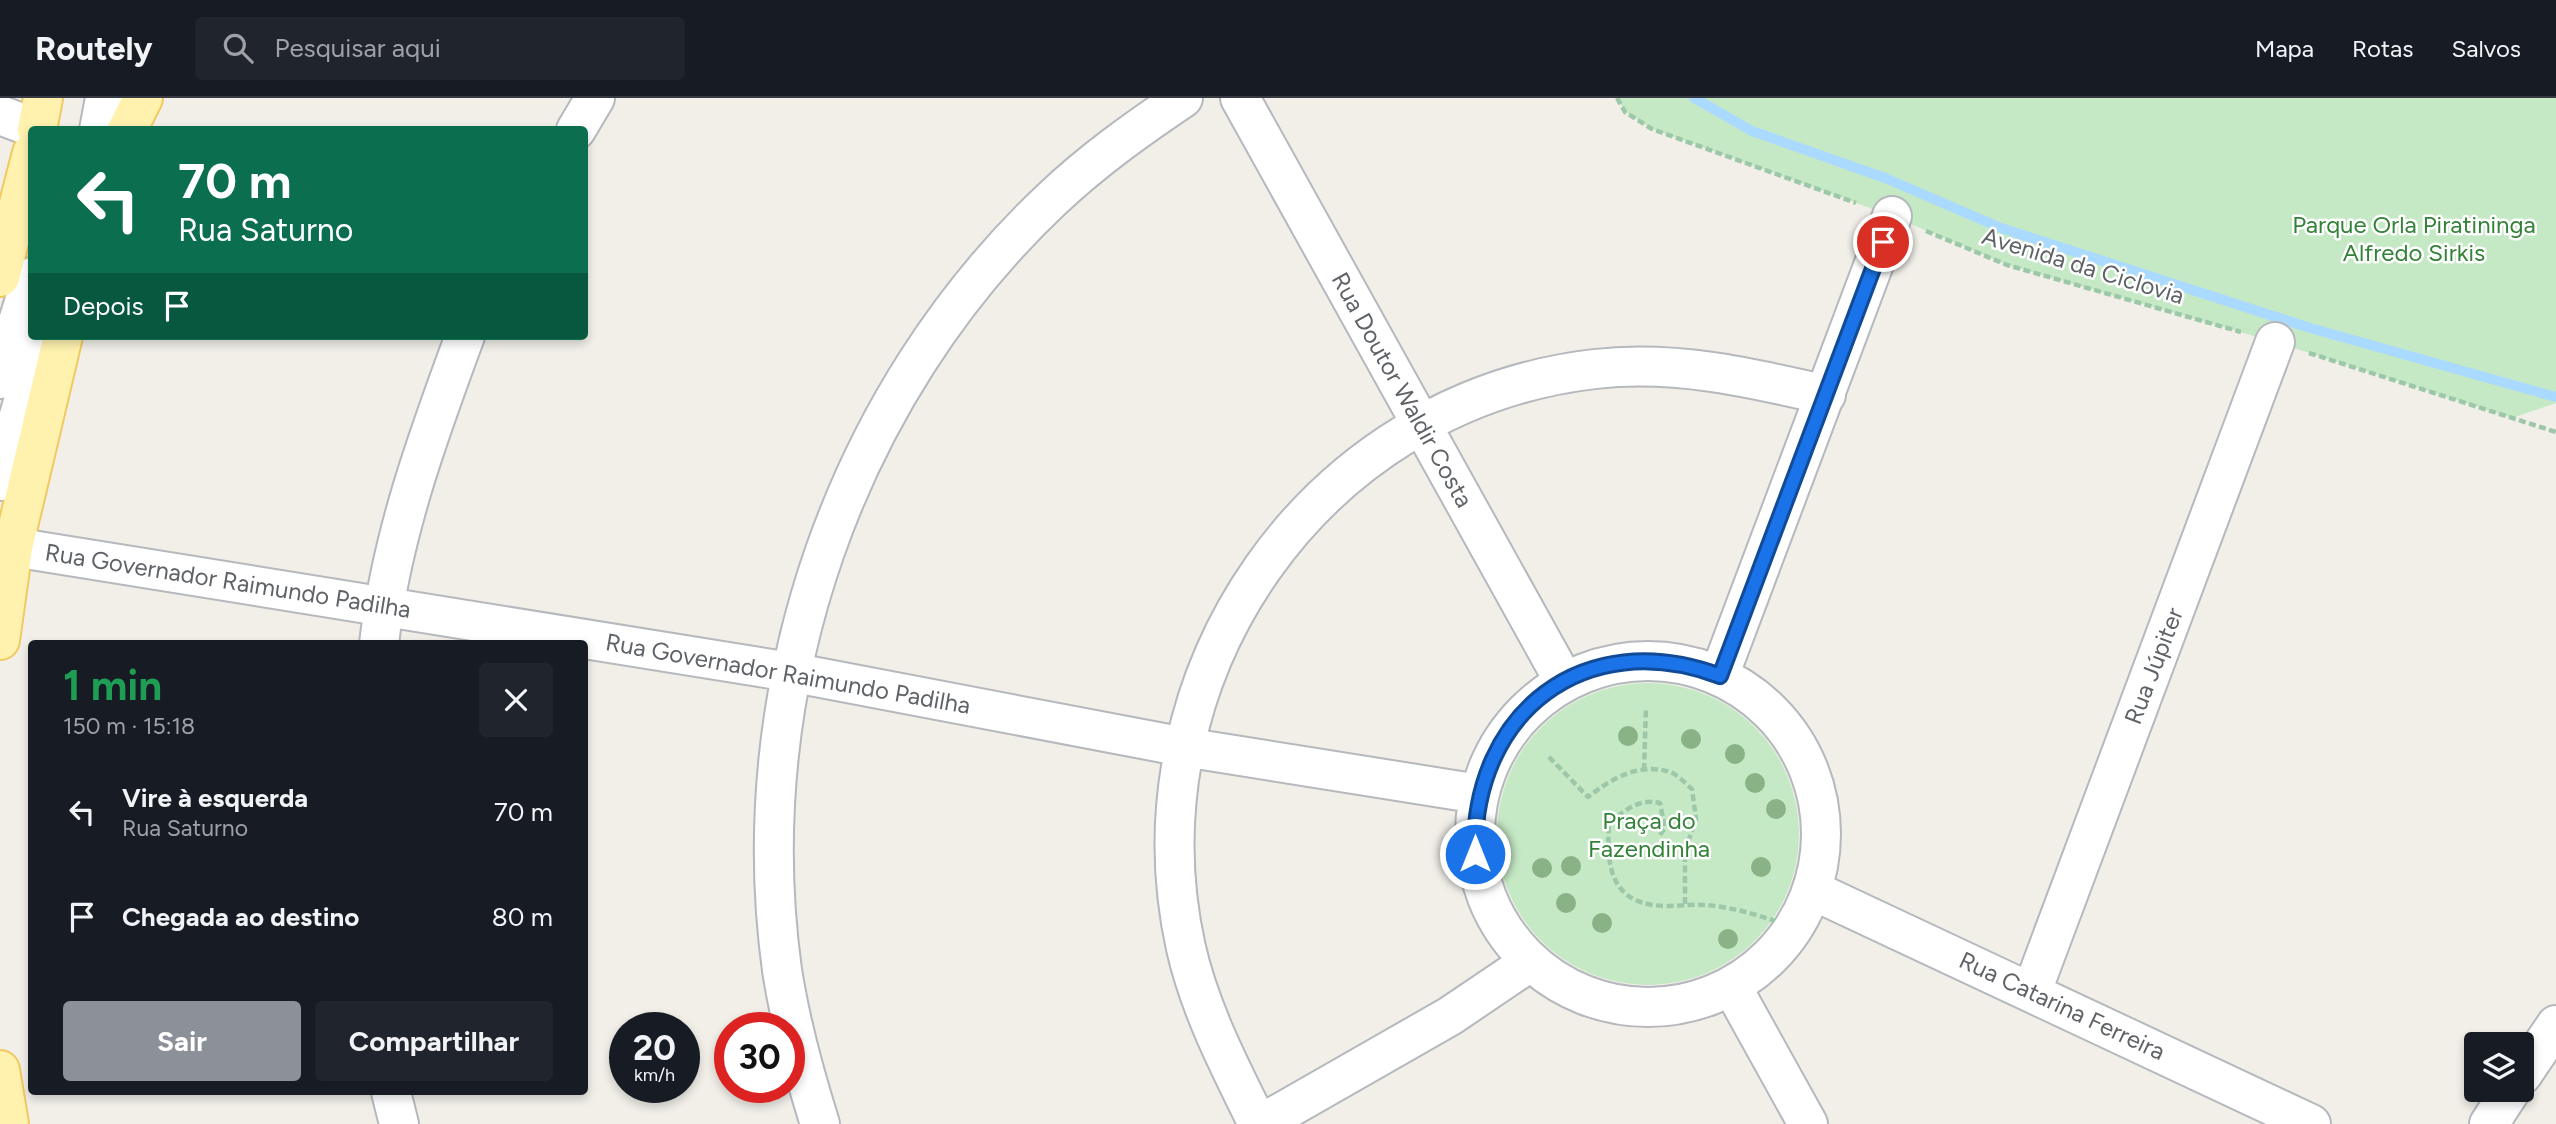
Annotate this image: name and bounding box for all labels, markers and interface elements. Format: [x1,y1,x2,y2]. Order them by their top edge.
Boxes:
search box [195,17,685,80]
text: Routely [35,29,153,68]
icon: search [219,29,257,67]
text: Pesquisar aqui [275,32,441,64]
text: Mapa [2255,34,2314,63]
text: Rotas [2352,34,2413,63]
text: Salvos [2451,34,2521,63]
text: 70 m [178,151,291,210]
icon: left [63,154,154,245]
park label: Parque Orla Piratininga Alfredo Sirkis [2292,210,2536,267]
text: Rua Saturno [178,211,353,249]
pin [1853,212,1913,272]
street label: Avenida da Ciclovia [1979,221,2188,310]
icon: arrive [1864,223,1902,261]
street label: Rua Doutor Waldir Costa [1326,267,1479,512]
icon: arrive [158,287,196,325]
text: Depois [63,290,144,322]
street label: Rua Governador Raimundo Padilha [43,537,413,624]
street label: Rua Júpiter [2118,604,2189,728]
street label: Rua Governador Raimundo Padilha [603,627,973,720]
text: 1 min [63,660,162,711]
button: close [479,663,553,737]
text: 150 m · 15:18 [63,712,195,740]
text: Vire à esquerda [122,782,308,814]
icon: left [63,793,101,831]
text: 70 m [494,796,553,828]
park label: Praça do Fazendinha [1588,806,1710,863]
text: Rua Saturno [122,814,248,842]
position arrow [1438,817,1512,891]
icon: arrive [63,898,101,936]
text: Chegada ao destino [122,901,359,933]
text: 80 m [492,901,553,933]
street label: Rua Catarina Ferreira [1955,945,2170,1066]
button: Sair [63,1001,301,1081]
button: Compartilhar [315,1001,553,1081]
speed limit sign: 30 [714,1012,805,1103]
text: 20 [633,1027,676,1069]
map controls [2464,1032,2534,1102]
button: layers [2464,1032,2534,1102]
text: km/h [634,1064,675,1086]

